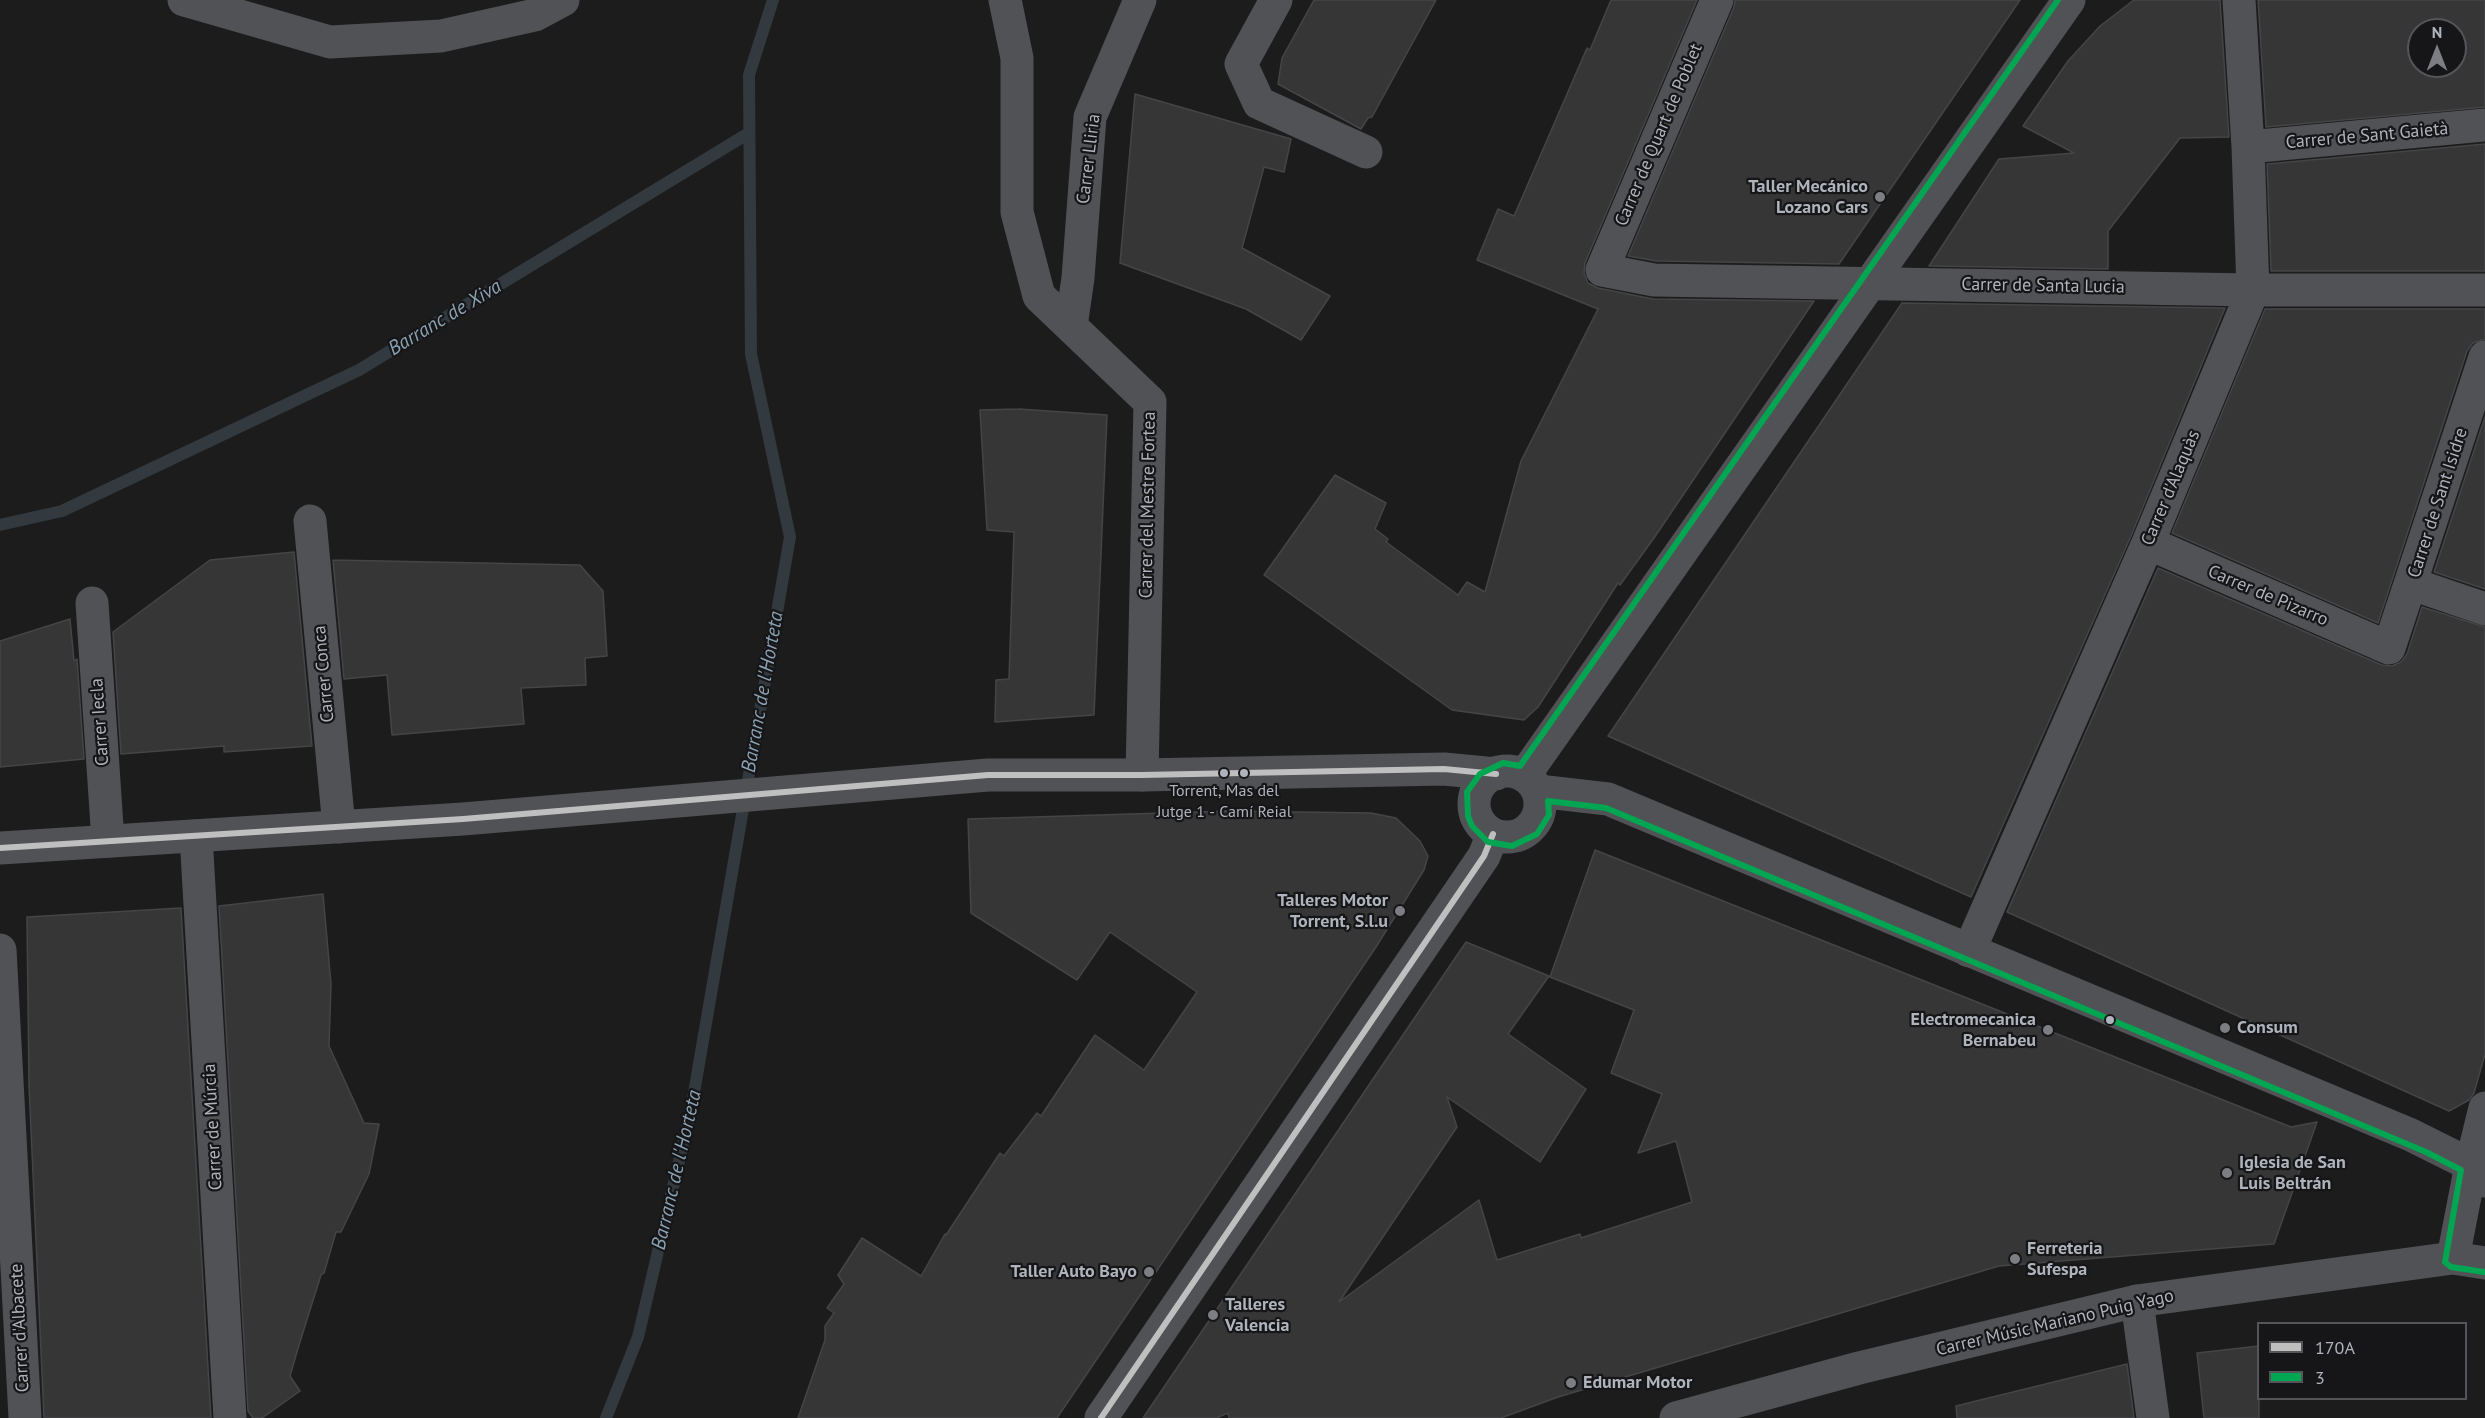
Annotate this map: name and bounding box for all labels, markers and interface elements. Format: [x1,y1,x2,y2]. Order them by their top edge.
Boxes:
north arrow [2407,18,2467,78]
text: N [2432,22,2442,42]
street label: Carrer de Quart de Poblet [1611,40,1707,230]
street label: Carrer Lliria [1073,113,1105,205]
street label: Carrer de Sant Gaietà [2285,118,2449,154]
place label: Taller Mecánico Lozano Cars [1748,176,1868,219]
marker: Taller Mecánico Lozano Cars [1873,190,1887,204]
street label: Carrer de Santa Lucia [1961,274,2125,298]
water label: Barranc de Xiva [384,275,506,361]
street label: Carrer del Mestre Fortea [1136,411,1160,599]
street label: Carrer de Sant Isidre [2404,425,2472,581]
street label: Carrer d'Alaquàs [2137,427,2205,549]
street label: Carrer de Pizarro [2205,561,2331,631]
water label: Barranc de l'Horteta [737,610,789,774]
street label: Carrer Conca [309,625,339,723]
street label: Carrer Iecla [86,678,114,766]
marker: Torrent, Mas del Jutge 1 - Camí Reial [1218,767,1230,779]
unlabelled marker [1238,767,1250,779]
place label: Torrent, Mas del Jutge 1 - Camí Reial [1157,781,1291,819]
place label: Talleres Motor Torrent, S.l.u [1277,890,1388,932]
marker: Talleres Motor Torrent, S.l.u [1393,904,1407,918]
place label: Electromecanica Bernabeu [1911,1009,2036,1052]
unlabelled marker [2104,1014,2116,1026]
place label: Consum [2237,1017,2298,1039]
marker: Consum [2218,1021,2232,1035]
marker: Electromecanica Bernabeu [2041,1023,2055,1037]
street label: Carrer de Múrcia [199,1063,227,1191]
water label: Barranc de l'Horteta [647,1088,707,1252]
place label: Iglesia de San Luis Beltrán [2239,1152,2346,1194]
marker: Iglesia de San Luis Beltrán [2220,1166,2234,1180]
place label: Ferreteria Sufespa [2027,1238,2102,1280]
marker: Ferreteria Sufespa [2008,1252,2022,1266]
place label: Taller Auto Bayo [1010,1261,1137,1283]
street label: Carrer d'Albacete [6,1263,34,1393]
marker: Taller Auto Bayo [1142,1265,1156,1279]
street label: Carrer Músic Mariano Puig Yago [1934,1285,2176,1361]
place label: Talleres Valencia [1225,1294,1290,1336]
marker: Talleres Valencia [1206,1308,1220,1322]
legend [2257,1322,2467,1400]
text: 170A [2315,1336,2355,1359]
text: 3 [2315,1366,2325,1389]
place label: Edumar Motor [1583,1372,1692,1394]
marker: Edumar Motor [1564,1376,1578,1390]

